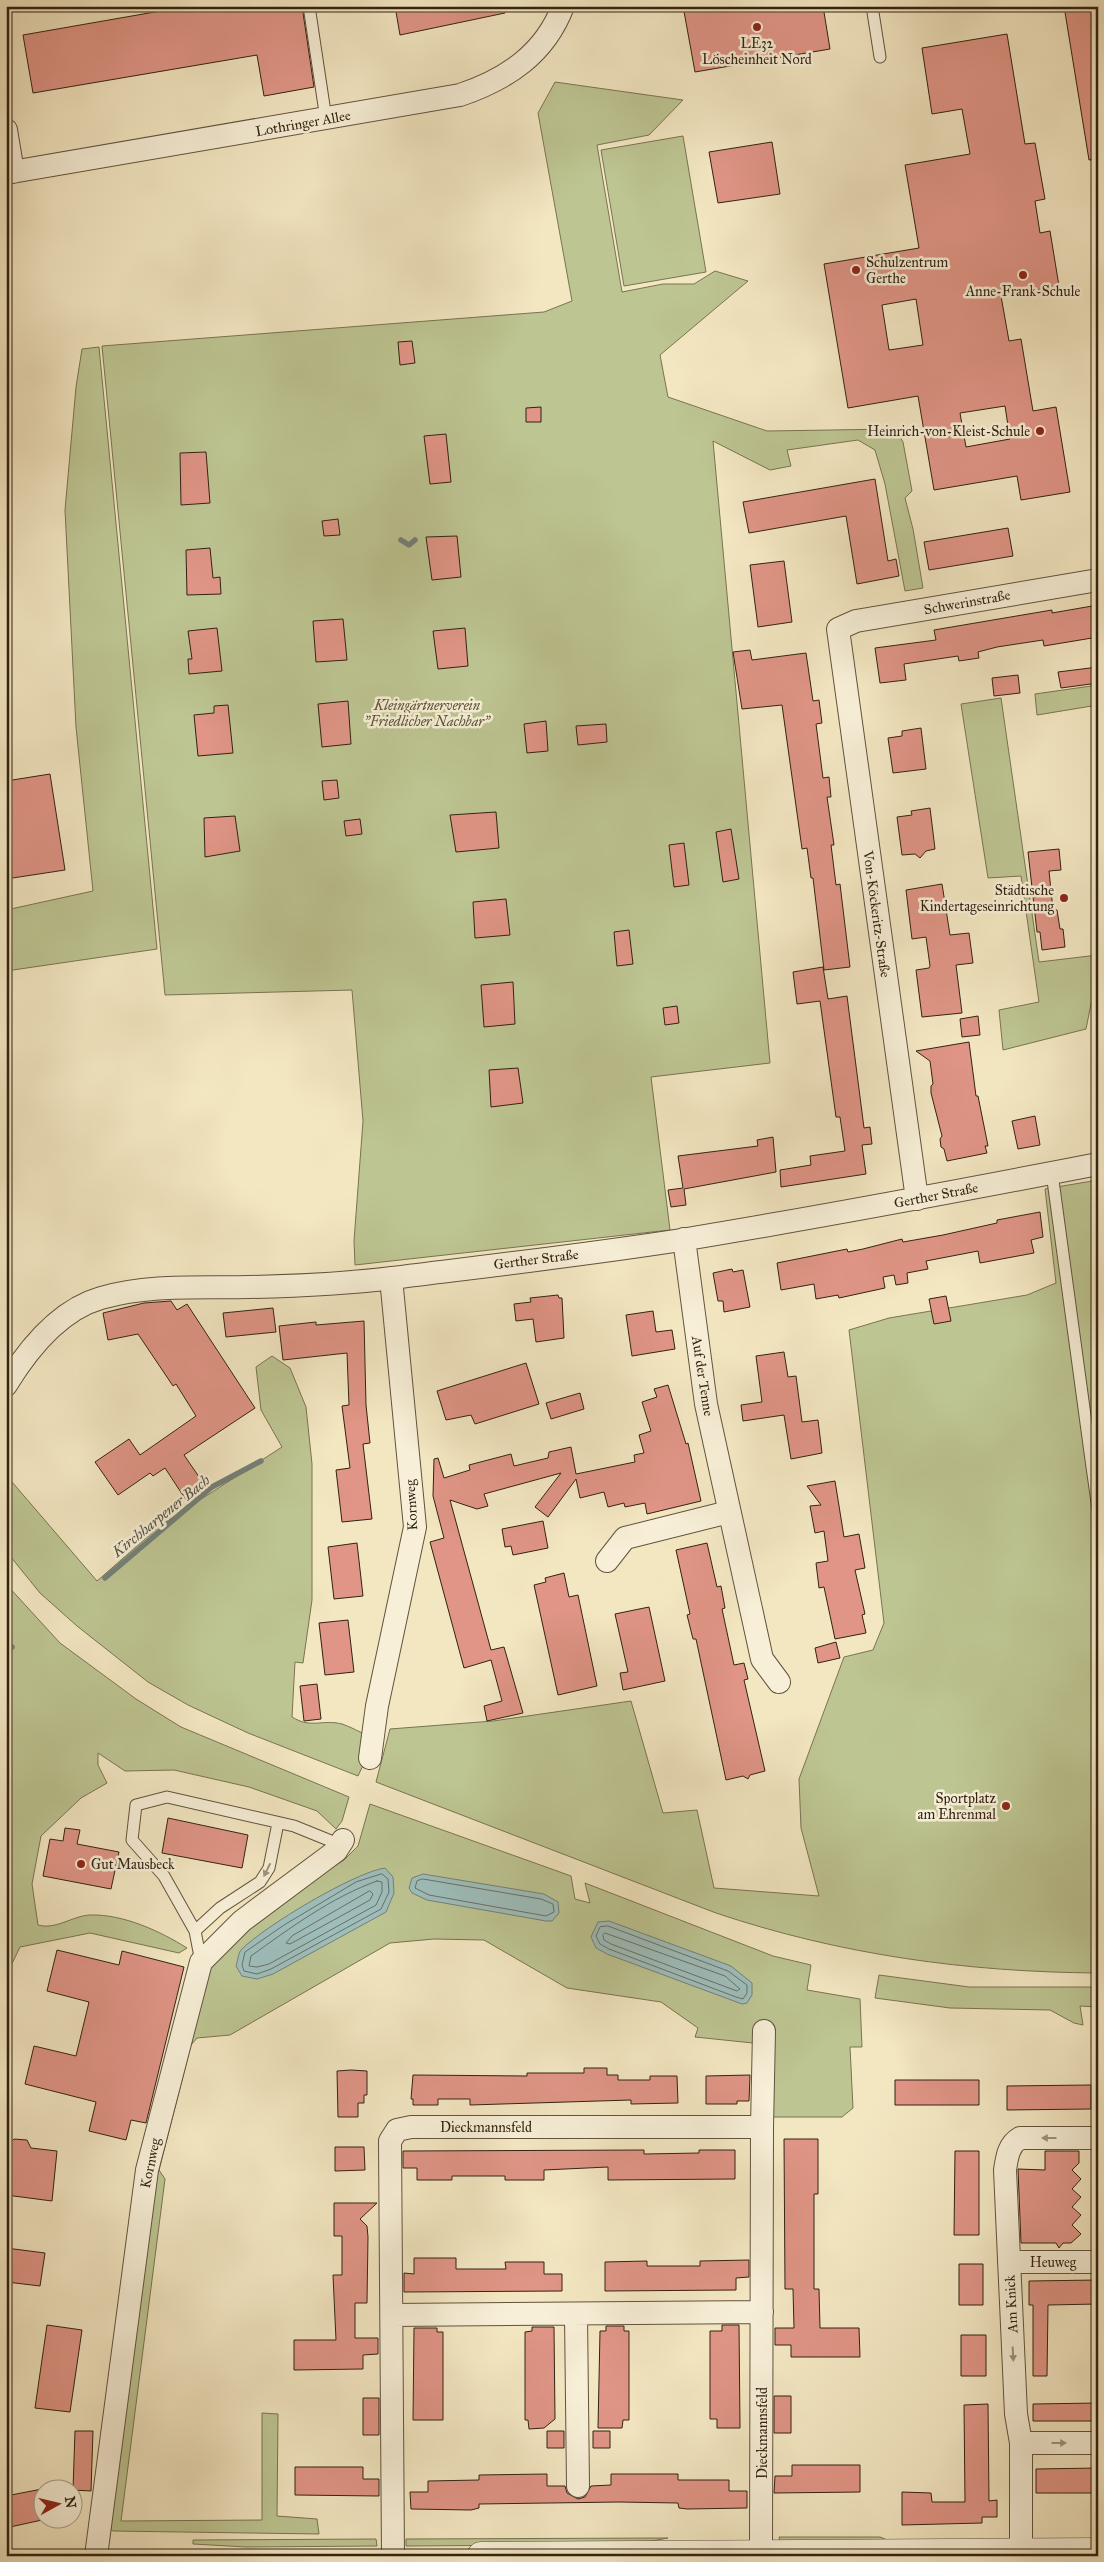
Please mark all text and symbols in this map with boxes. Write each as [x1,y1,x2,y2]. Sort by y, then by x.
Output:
marker: LE32 Löscheinheit Nord [751,21,763,33]
place label: LE32 Löscheinheit Nord [702,35,812,68]
street label: Lothringer Allee [254,107,352,140]
place label: Schulzentrum Gerthe [866,254,948,287]
marker: Schulzentrum Gerthe [850,264,862,276]
marker: Anne-Frank-Schule [1017,269,1029,281]
place label: Anne-Frank-Schule [965,283,1080,300]
place label: Heinrich-von-Kleist-Schule [867,423,1030,440]
marker: Heinrich-von-Kleist-Schule [1034,425,1046,437]
street label: Schwerinstraße [923,586,1012,618]
park label: Kleingärtnerverein "Friedlicher Nachbar" [364,697,491,730]
street label: Von-Köckeritz-Straße [859,849,894,979]
place label: Städtische Kindertageseinrichtung [920,882,1054,915]
marker: Städtische Kindertageseinrichtung [1058,892,1070,904]
street label: Gerther Straße [893,1179,980,1212]
street label: Gerther Straße [493,1246,580,1273]
street label: Auf der Tenne [688,1334,717,1418]
water label: Kirchharpener Bach [108,1471,215,1562]
street label: Kornweg [402,1479,421,1531]
place label: Sportplatz am Ehrenmal [917,1790,997,1823]
marker: Sportplatz am Ehrenmal [1000,1800,1012,1812]
place label: Gut Mausbeck [91,1856,175,1873]
marker: Gut Mausbeck [75,1858,87,1870]
one-way arrow [263,1862,271,1877]
street label: Dieckmannsfeld [440,2119,532,2136]
one-way arrow [1041,2134,1057,2142]
street label: Kornweg [137,2136,164,2190]
street label: Heuweg [1030,2254,1077,2271]
street label: Am Knick [1001,2274,1022,2334]
one-way arrow [1009,2346,1017,2362]
street label: Dieckmannsfeld [754,2387,771,2479]
one-way arrow [1052,2439,1068,2447]
north arrow [32,2480,82,2530]
text: N [61,2495,80,2509]

